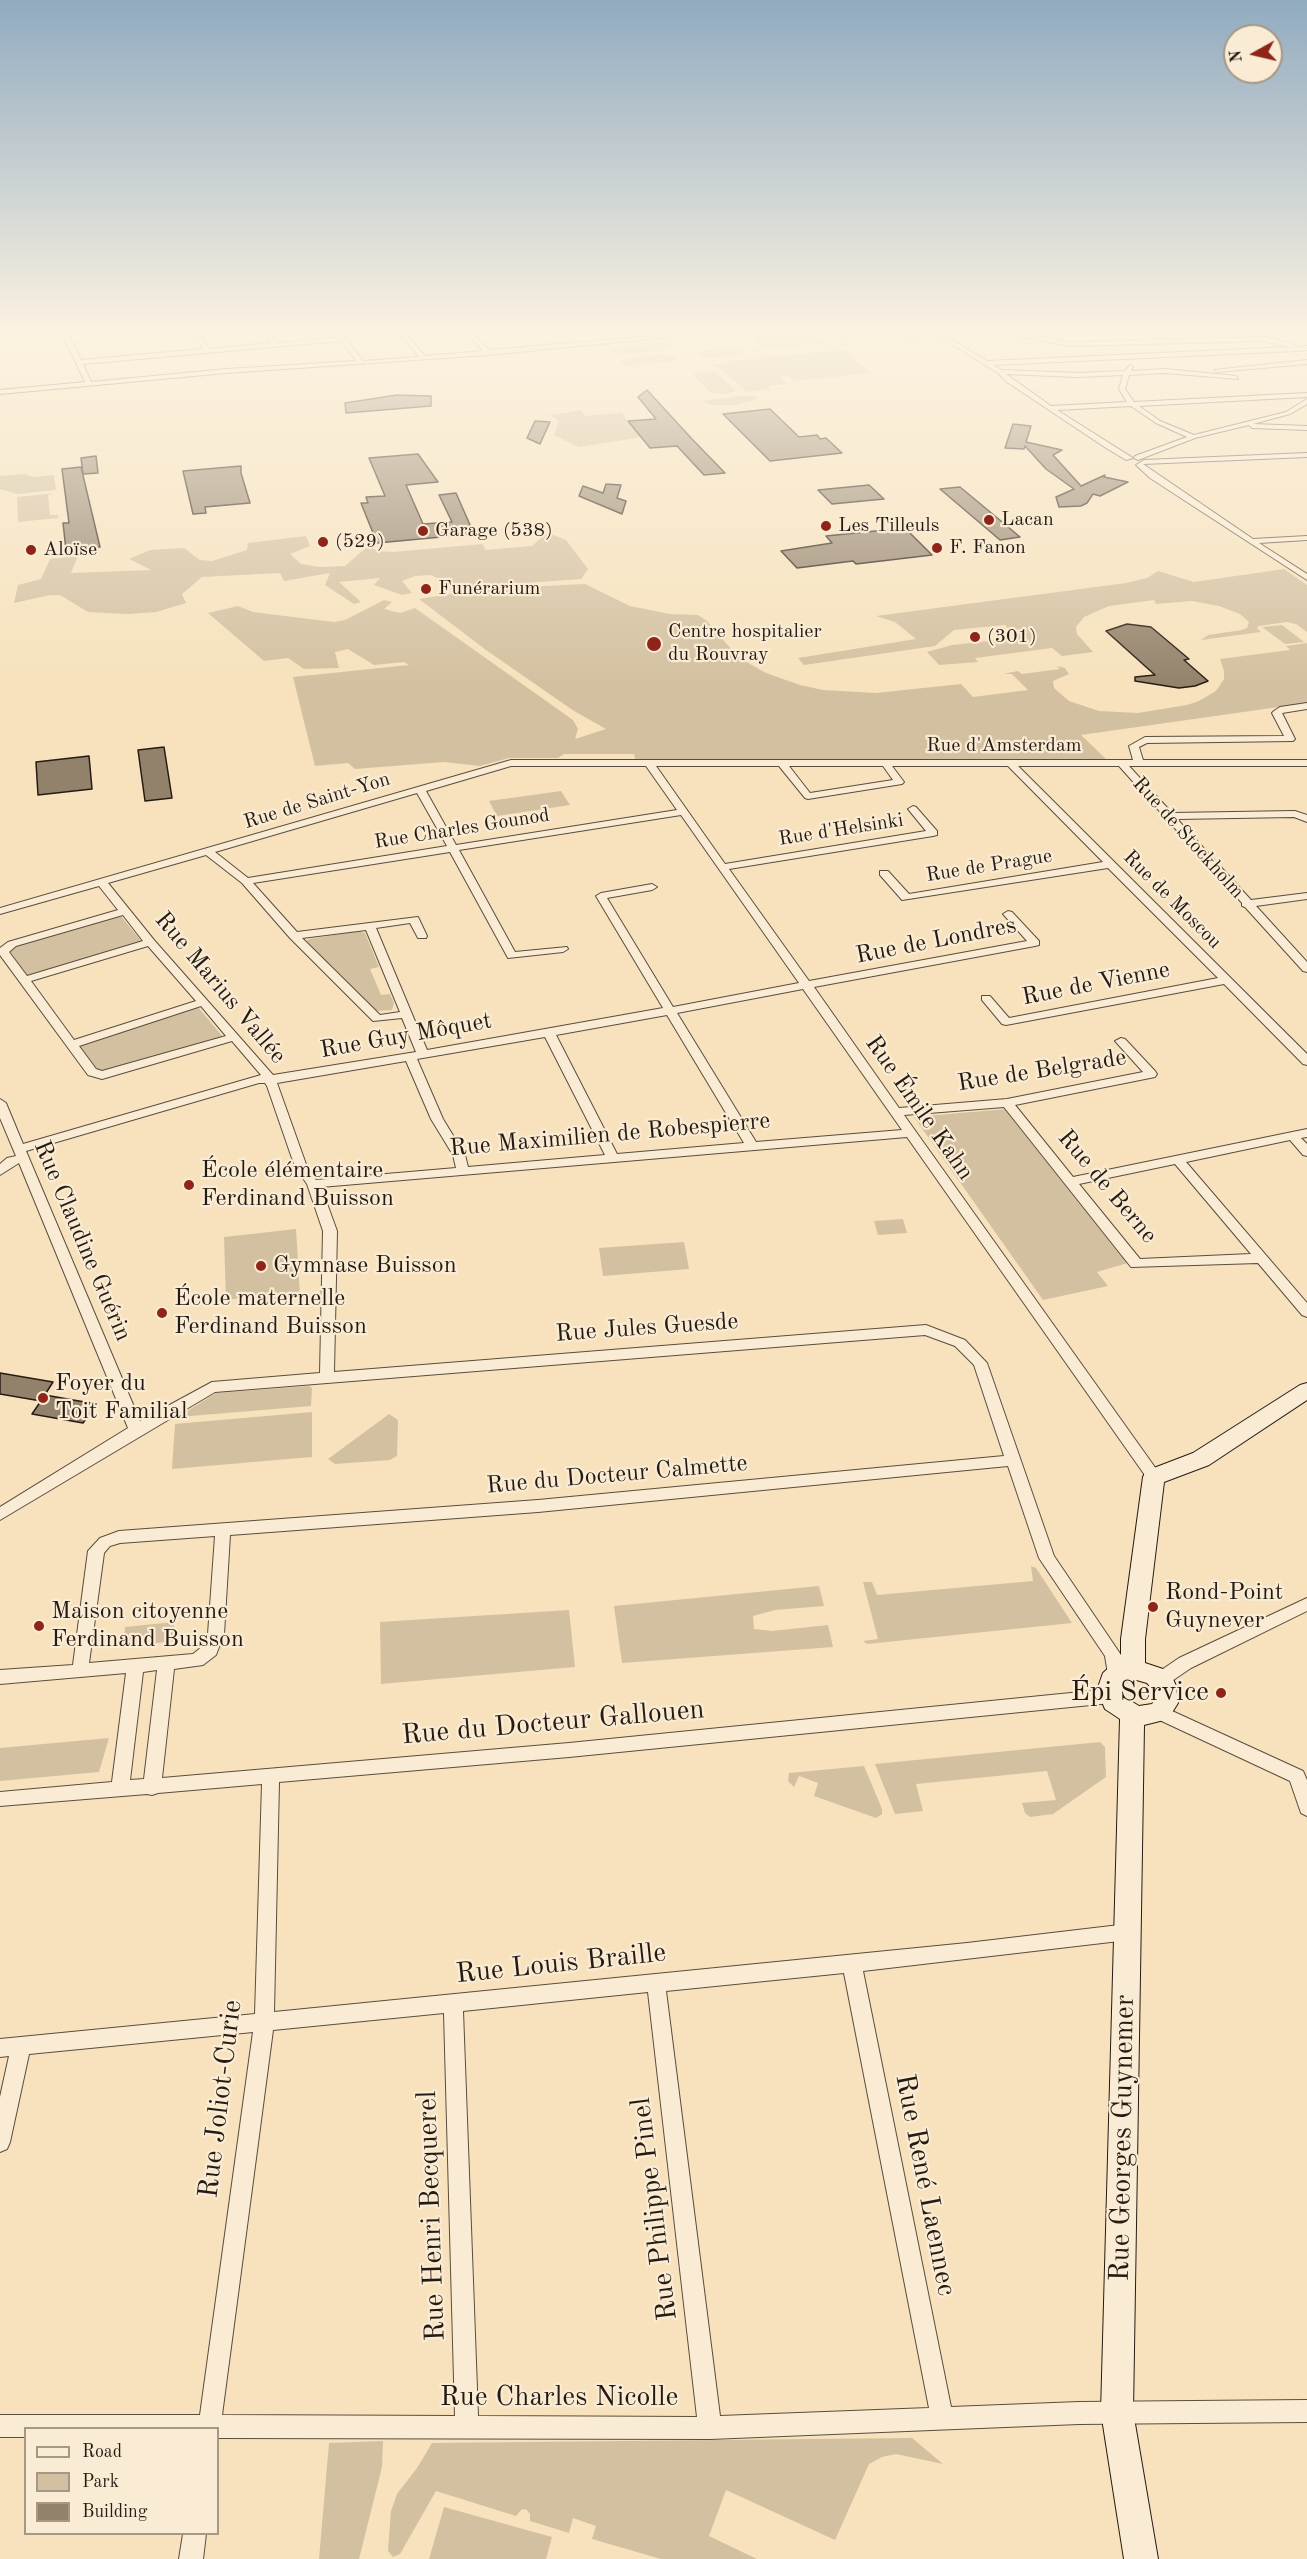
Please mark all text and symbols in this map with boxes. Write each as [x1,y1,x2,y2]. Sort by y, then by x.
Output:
north arrow [1223,24,1283,84]
text: N [1228,49,1246,63]
place label: Lacan [1001,508,1054,532]
marker: Lacan [982,513,996,527]
place label: Les Tilleuls [838,514,939,538]
place label: Garage (538) [435,519,553,543]
marker: Les Tilleuls [819,519,833,533]
marker: Garage (538) [416,524,430,538]
place label: (529) [335,530,385,554]
marker: (529) [316,535,330,549]
place label: F. Fanon [949,536,1026,560]
place label: Aloïse [43,538,97,562]
marker: F. Fanon [930,541,944,555]
marker: Aloïse [24,543,38,557]
place label: Funérarium [438,577,540,601]
marker: Funérarium [419,582,433,596]
place label: Centre hospitalier du Rouvray [668,620,822,667]
place label: (301) [987,625,1037,649]
marker: (301) [968,630,982,644]
marker: Centre hospitalier du Rouvray [645,635,663,653]
street label: Rue d'Amsterdam [926,734,1082,758]
street label: Rue de Saint-Yon [241,767,393,835]
street label: Rue de Stockholm [1127,772,1249,904]
street label: Rue Charles Gounod [373,803,551,855]
street label: Rue d'Helsinki [777,808,905,852]
street label: Rue de Prague [924,844,1054,888]
street label: Rue de Moscou [1118,846,1226,954]
street label: Rue Marius Vallée [148,906,292,1070]
street label: Rue de Londres [853,911,1019,971]
street label: Rue de Vienne [1020,956,1172,1012]
street label: Rue Guy Môquet [318,1007,494,1065]
street label: Rue Émile Kahn [858,1030,980,1186]
street label: Rue de Belgrade [956,1043,1128,1099]
street label: Rue Maximilien de Robespierre [449,1107,771,1163]
street label: Rue de Berne [1051,1124,1163,1250]
street label: Rue Claudine Guérin [27,1136,137,1346]
place label: École élémentaire Ferdinand Buisson [201,1157,394,1213]
marker: École élémentaire Ferdinand Buisson [182,1178,196,1192]
place label: Gymnase Buisson [273,1252,457,1280]
marker: Gymnase Buisson [254,1259,268,1273]
place label: École maternelle Ferdinand Buisson [174,1285,367,1341]
marker: École maternelle Ferdinand Buisson [155,1306,169,1320]
street label: Rue Jules Guesde [555,1307,739,1349]
place label: Foyer du Toit Familial [55,1370,187,1426]
marker: Foyer du Toit Familial [36,1391,50,1405]
street label: Rue du Docteur Calmette [485,1449,749,1501]
place label: Rond-Point Guynever [1165,1579,1283,1635]
place label: Maison citoyenne Ferdinand Buisson [51,1598,244,1654]
marker: Rond-Point Guynever [1146,1600,1160,1614]
marker: Maison citoyenne Ferdinand Buisson [32,1619,46,1633]
place label: Épi Service [1071,1676,1209,1710]
marker: Épi Service [1214,1686,1228,1700]
street label: Rue du Docteur Gallouen [400,1693,706,1753]
street label: Rue Louis Braille [454,1936,668,1992]
street label: Rue Georges Guynemer [1104,1994,1142,2282]
street label: Rue Joliot-Curie [192,1998,250,2200]
street label: Rue René Laennec [887,2071,963,2299]
street label: Rue Henri Becquerel [411,2090,453,2342]
street label: Rue Philippe Pinel [625,2096,685,2322]
street label: Rue Charles Nicolle [440,2381,678,2415]
legend [24,2427,219,2535]
text: Road [82,2443,122,2461]
text: Park [82,2473,119,2491]
text: Building [82,2503,147,2521]

